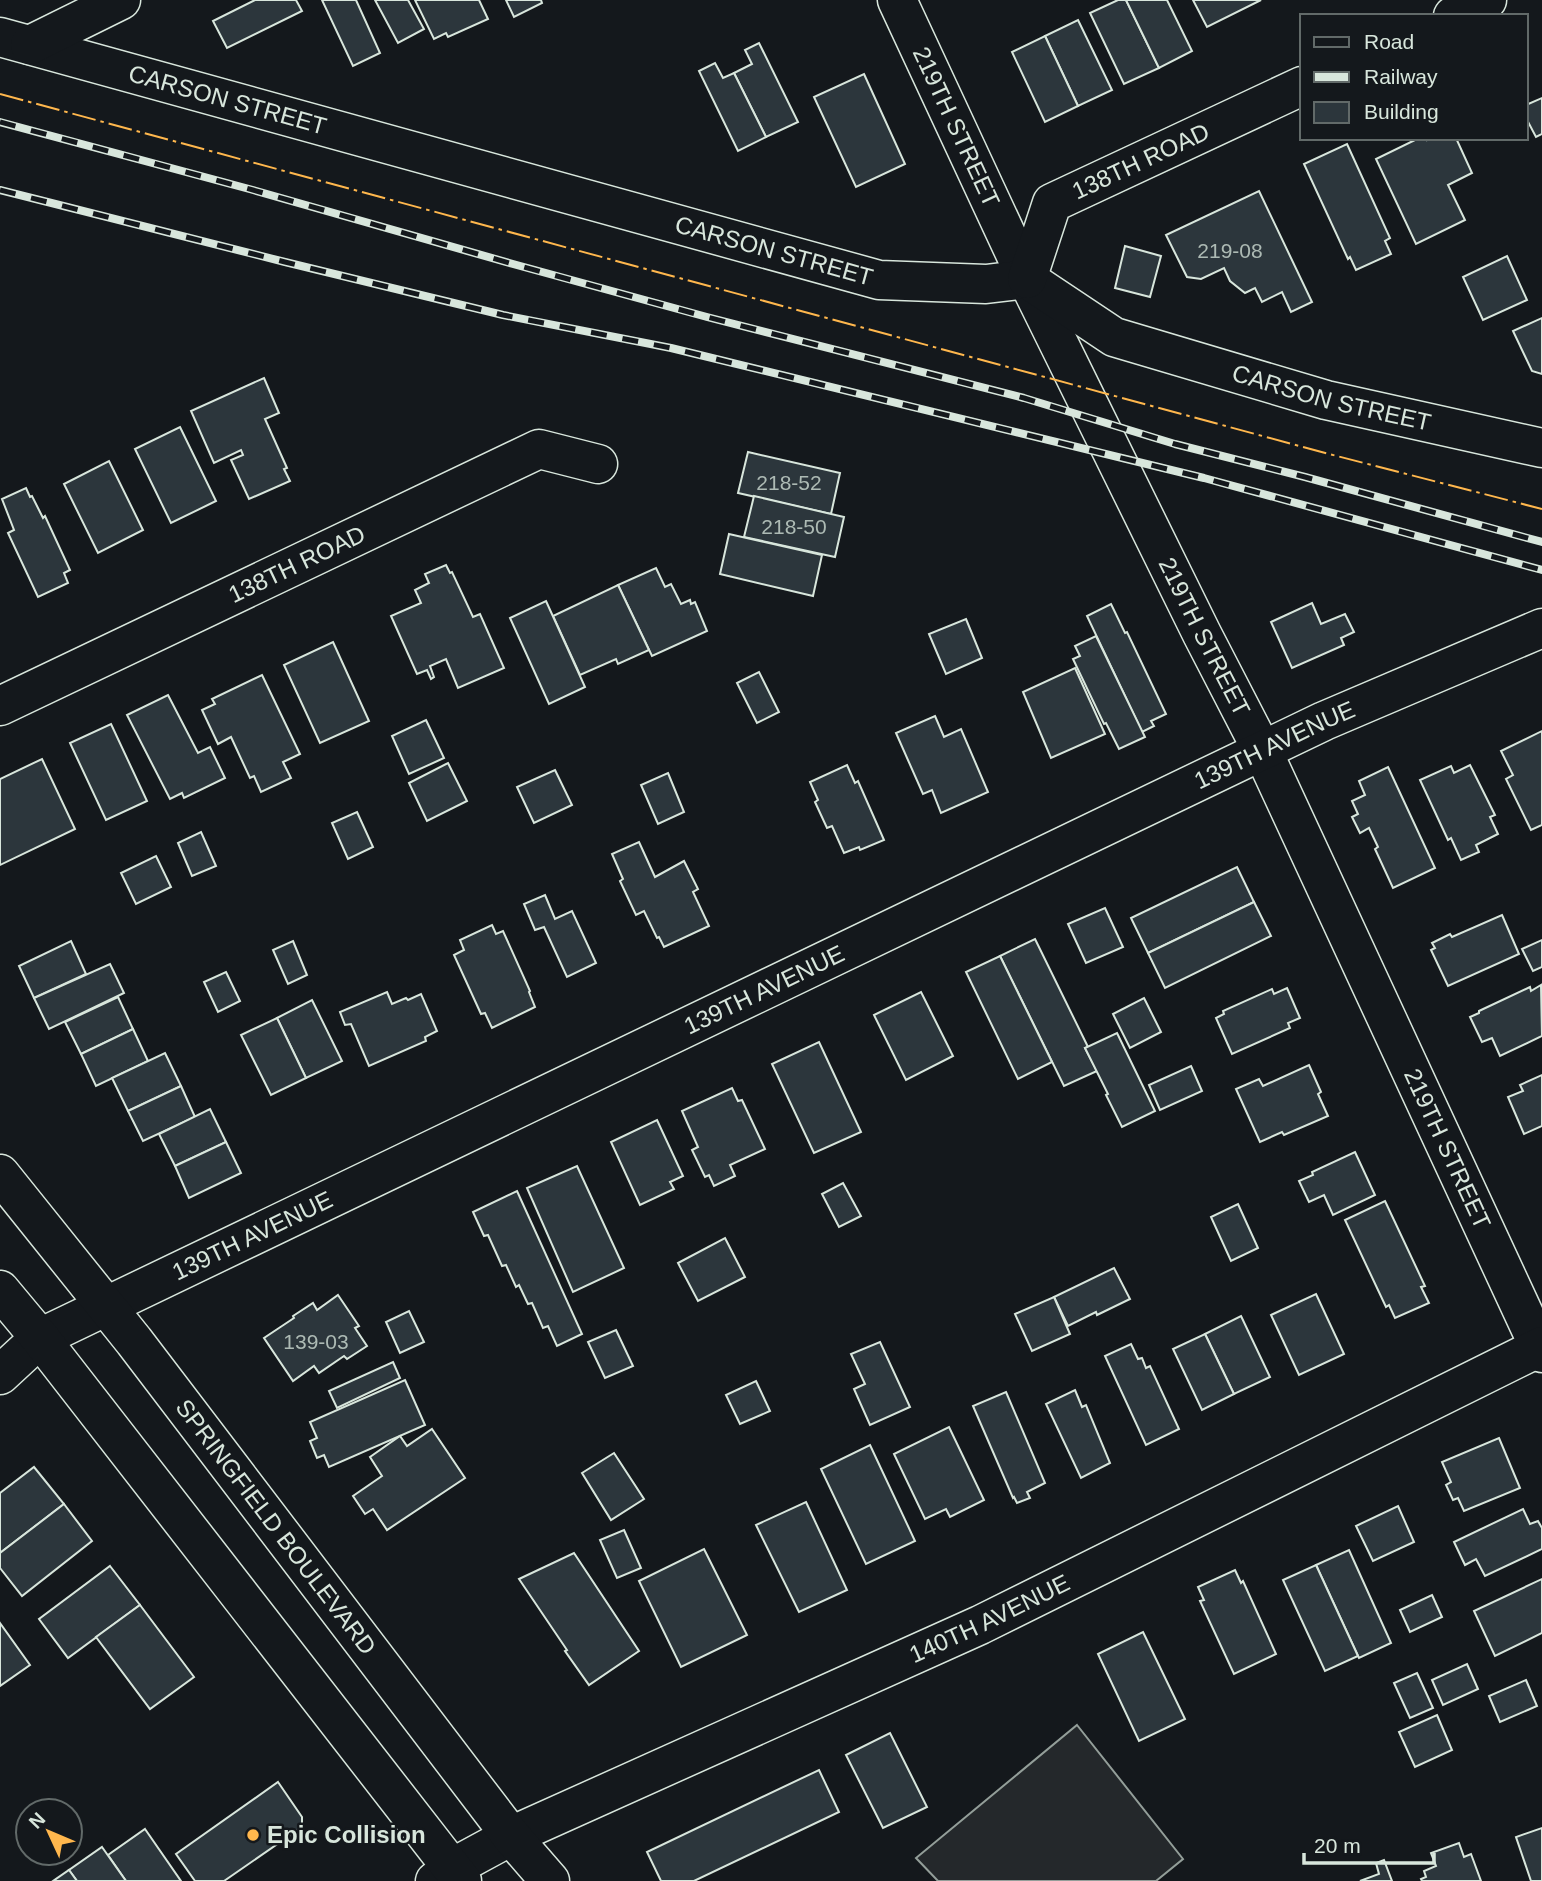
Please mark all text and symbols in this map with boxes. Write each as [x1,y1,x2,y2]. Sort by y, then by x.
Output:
legend [1300,14,1528,140]
text: Road [1364,30,1414,53]
street label: 219TH STREET [908,42,1006,211]
street label: CARSON STREET [126,59,330,140]
text: Railway [1364,65,1438,88]
text: Building [1364,100,1439,123]
street label: 138TH ROAD [1068,117,1213,205]
street label: CARSON STREET [672,210,876,291]
house number: 219-08 [1197,239,1263,262]
street label: CARSON STREET [1229,359,1434,436]
house number: 218-52 [756,471,822,494]
house number: 218-50 [761,515,827,538]
street label: 138TH ROAD [224,520,369,608]
street label: 219TH STREET [1153,553,1256,720]
street label: 139TH AVENUE [1190,696,1359,794]
street label: 139TH AVENUE [680,940,848,1039]
street label: 219TH STREET [1399,1064,1497,1233]
street label: 139TH AVENUE [168,1186,337,1285]
house number: 139-03 [283,1330,349,1353]
street label: SPRINGFIELD BOULEVARD [171,1394,382,1660]
street label: 140TH AVENUE [905,1569,1074,1668]
north arrow [14,1797,84,1867]
text: N [25,1808,49,1833]
place label: Epic Collision [267,1821,426,1848]
scale bar [1304,1822,1434,1866]
marker: Epic Collision [245,1827,261,1843]
text: 20 m [1314,1834,1361,1857]

